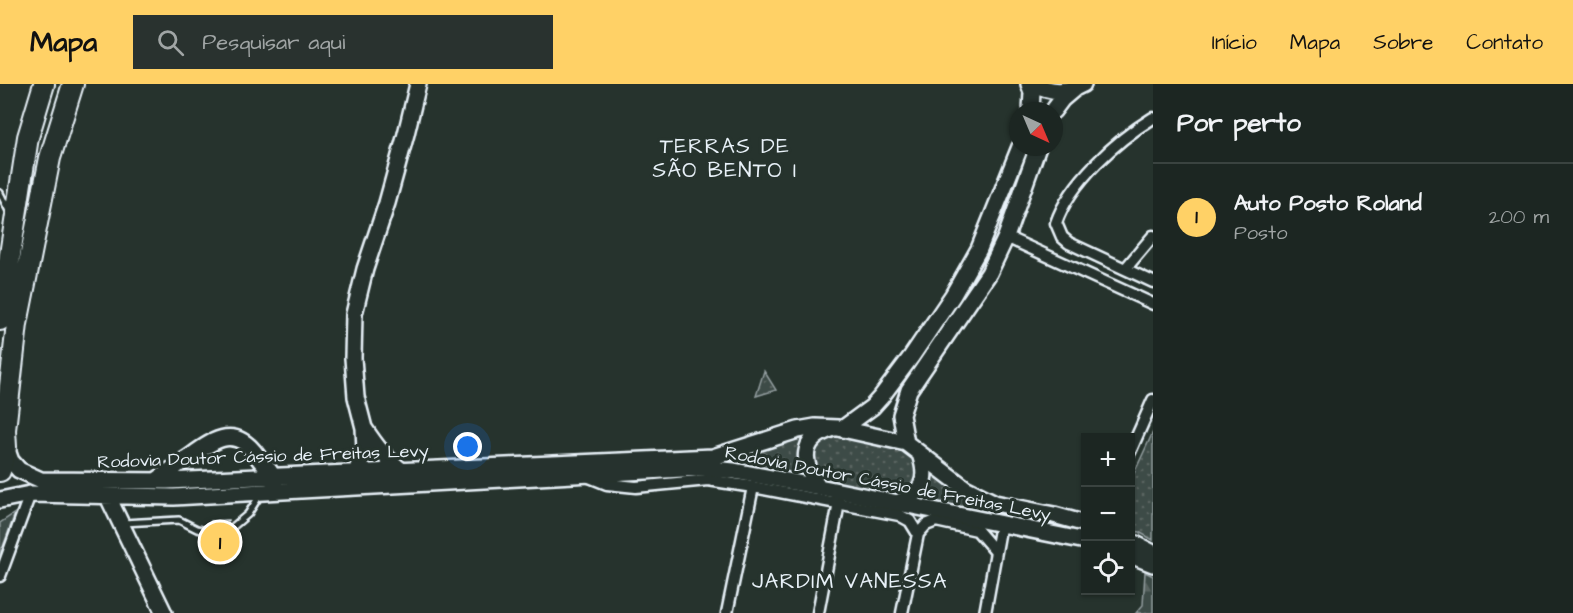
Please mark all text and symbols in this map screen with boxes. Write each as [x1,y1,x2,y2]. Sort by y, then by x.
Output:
search box [133,15,553,69]
text: Mapa [30,23,97,62]
icon: search [154,26,187,59]
text: Pesquisar aqui [202,27,345,58]
text: Início [1212,28,1257,57]
text: Mapa [1290,28,1340,57]
text: Sobre [1373,28,1433,57]
text: Contato [1466,28,1543,57]
north arrow [1009,102,1063,156]
text: Por perto [1177,105,1301,141]
district label: TERRAS DE SÃO BENTO I [652,132,798,185]
text: Auto Posto Roland [1234,188,1422,219]
text: 1 [1195,203,1198,231]
text: 200 m [1489,203,1549,231]
text: Posto [1234,219,1287,247]
your location [453,432,482,461]
map controls [1081,433,1135,595]
button: + [1081,433,1135,487]
street label: Rodovia Doutor Cássio de Freitas Levy [97,438,429,476]
street label: Rodovia Doutor Cássio de Freitas Levy [723,440,1053,528]
button: − [1081,487,1135,541]
pin: 1 [200,520,240,564]
button: locate [1081,541,1135,595]
district label: JARDIM VANESSA [752,567,948,596]

